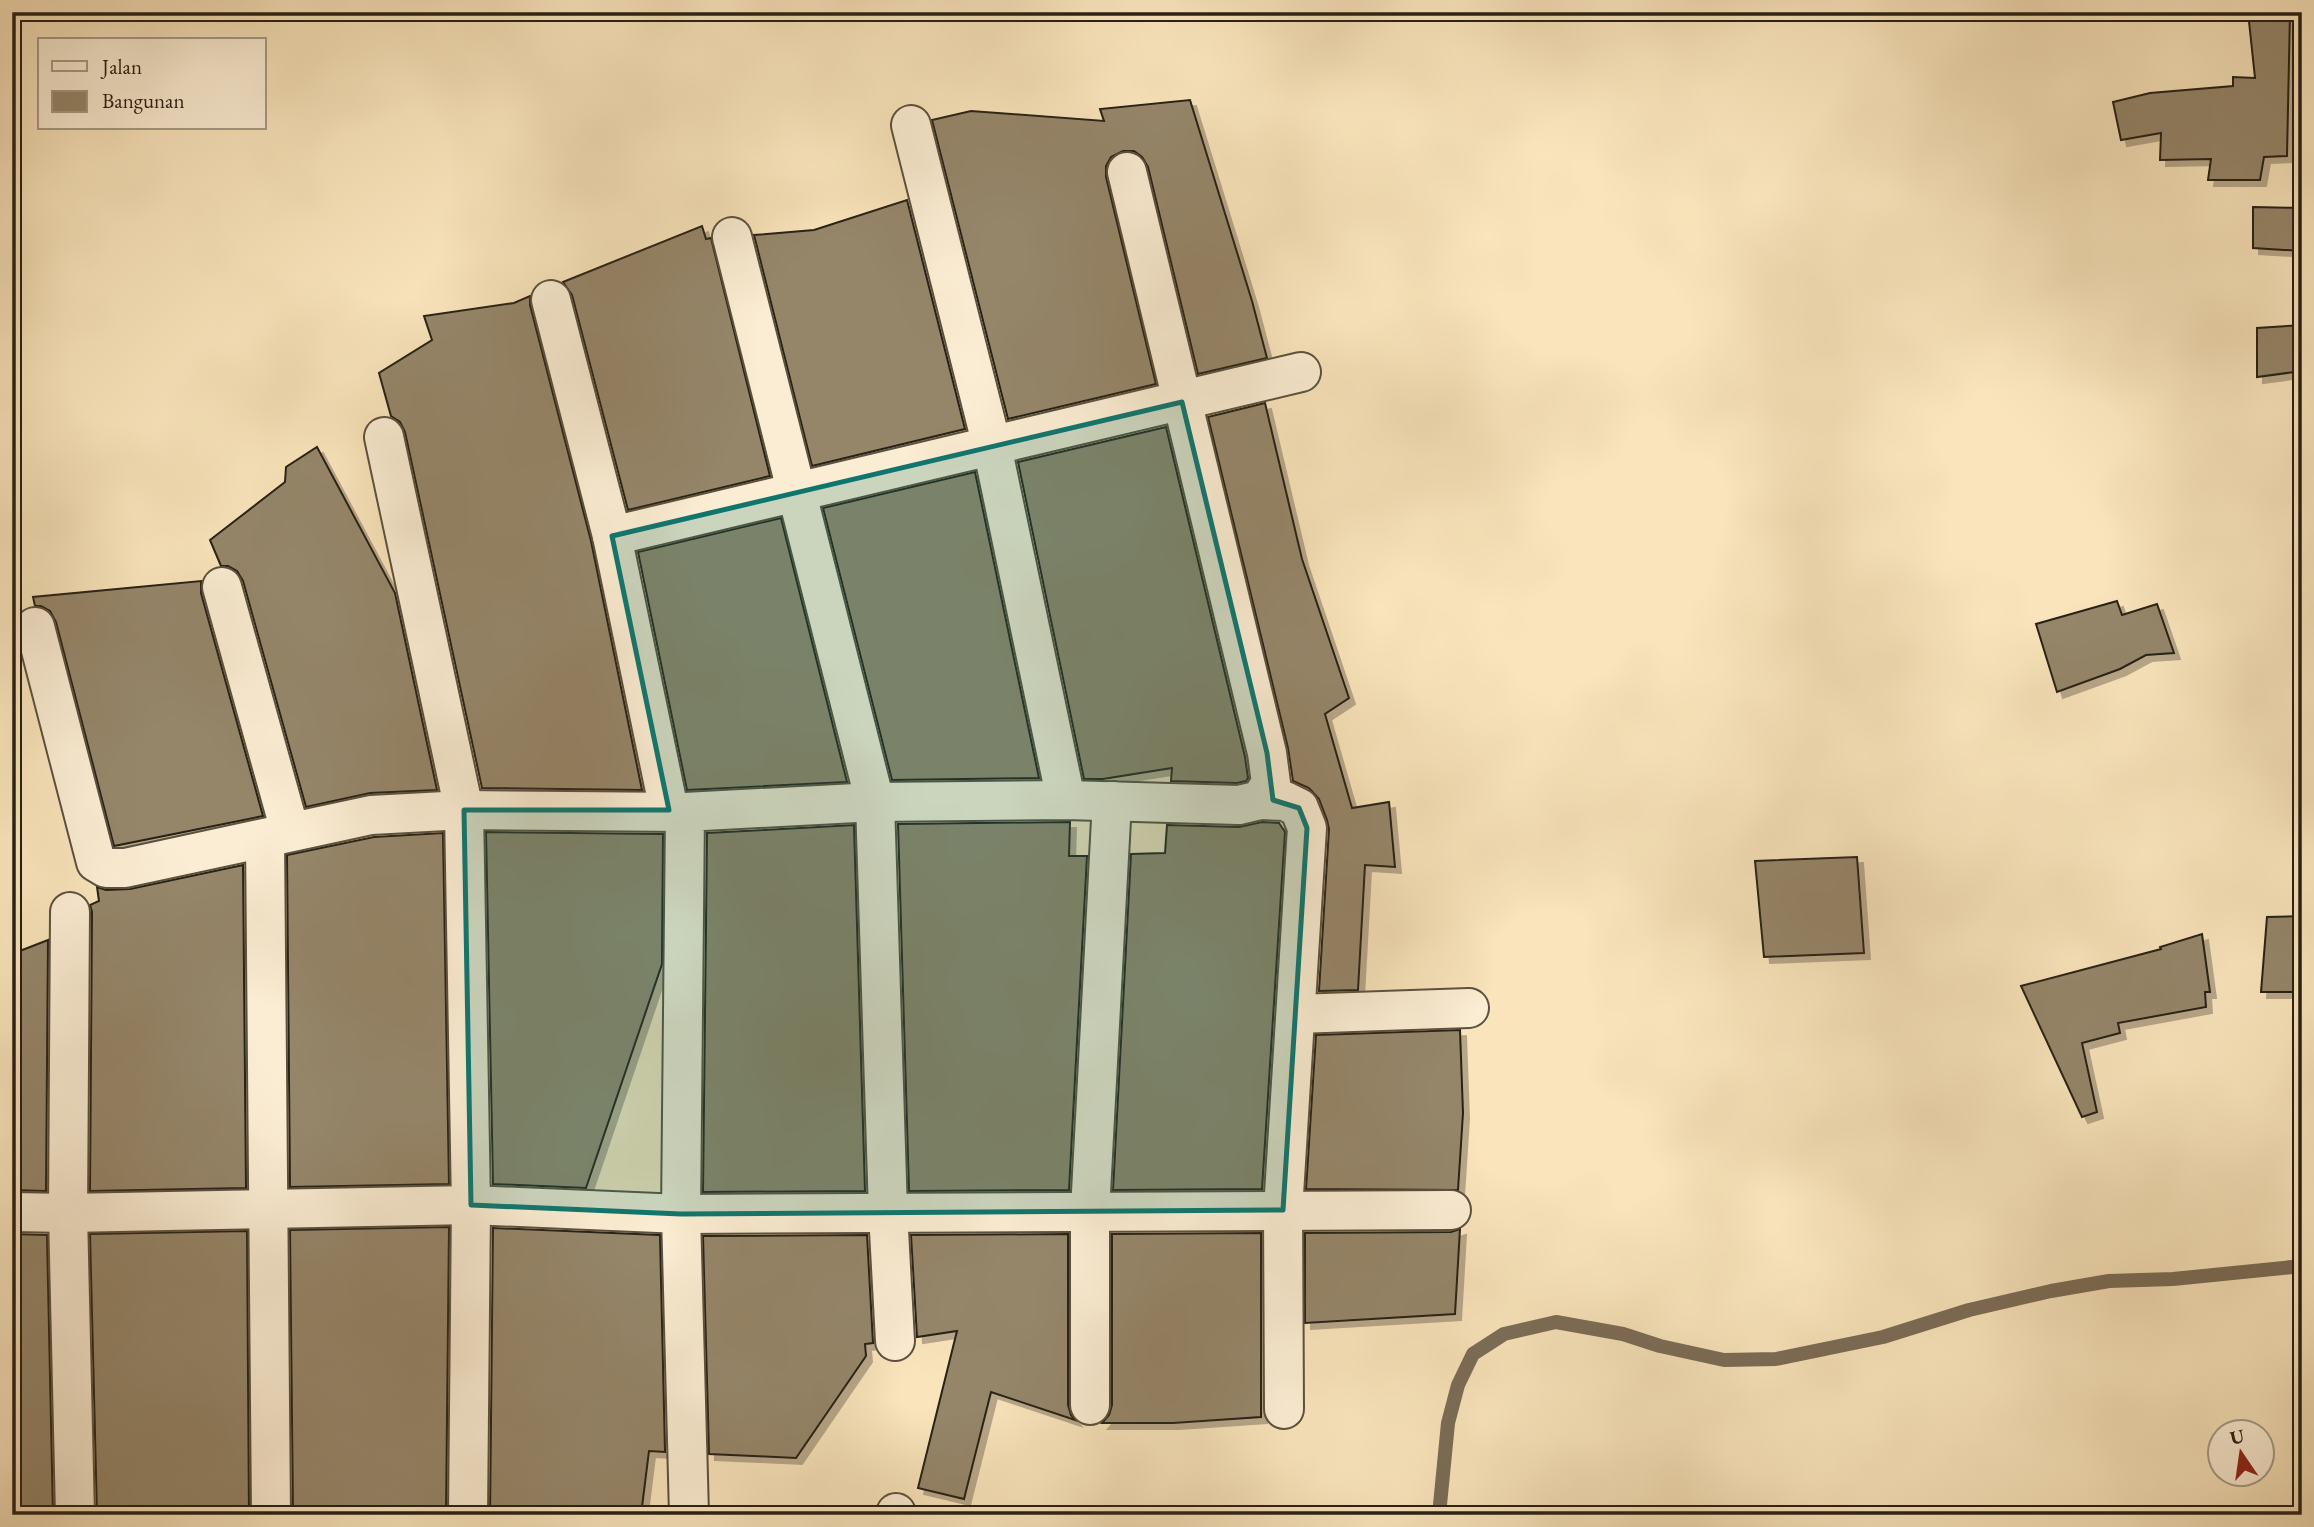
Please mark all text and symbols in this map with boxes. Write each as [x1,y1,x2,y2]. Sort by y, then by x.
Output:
legend [38,38,266,130]
text: Jalan [100,53,142,80]
text: Bangunan [102,87,185,114]
north arrow [2206,1418,2276,1488]
text: U [2228,1423,2247,1451]

